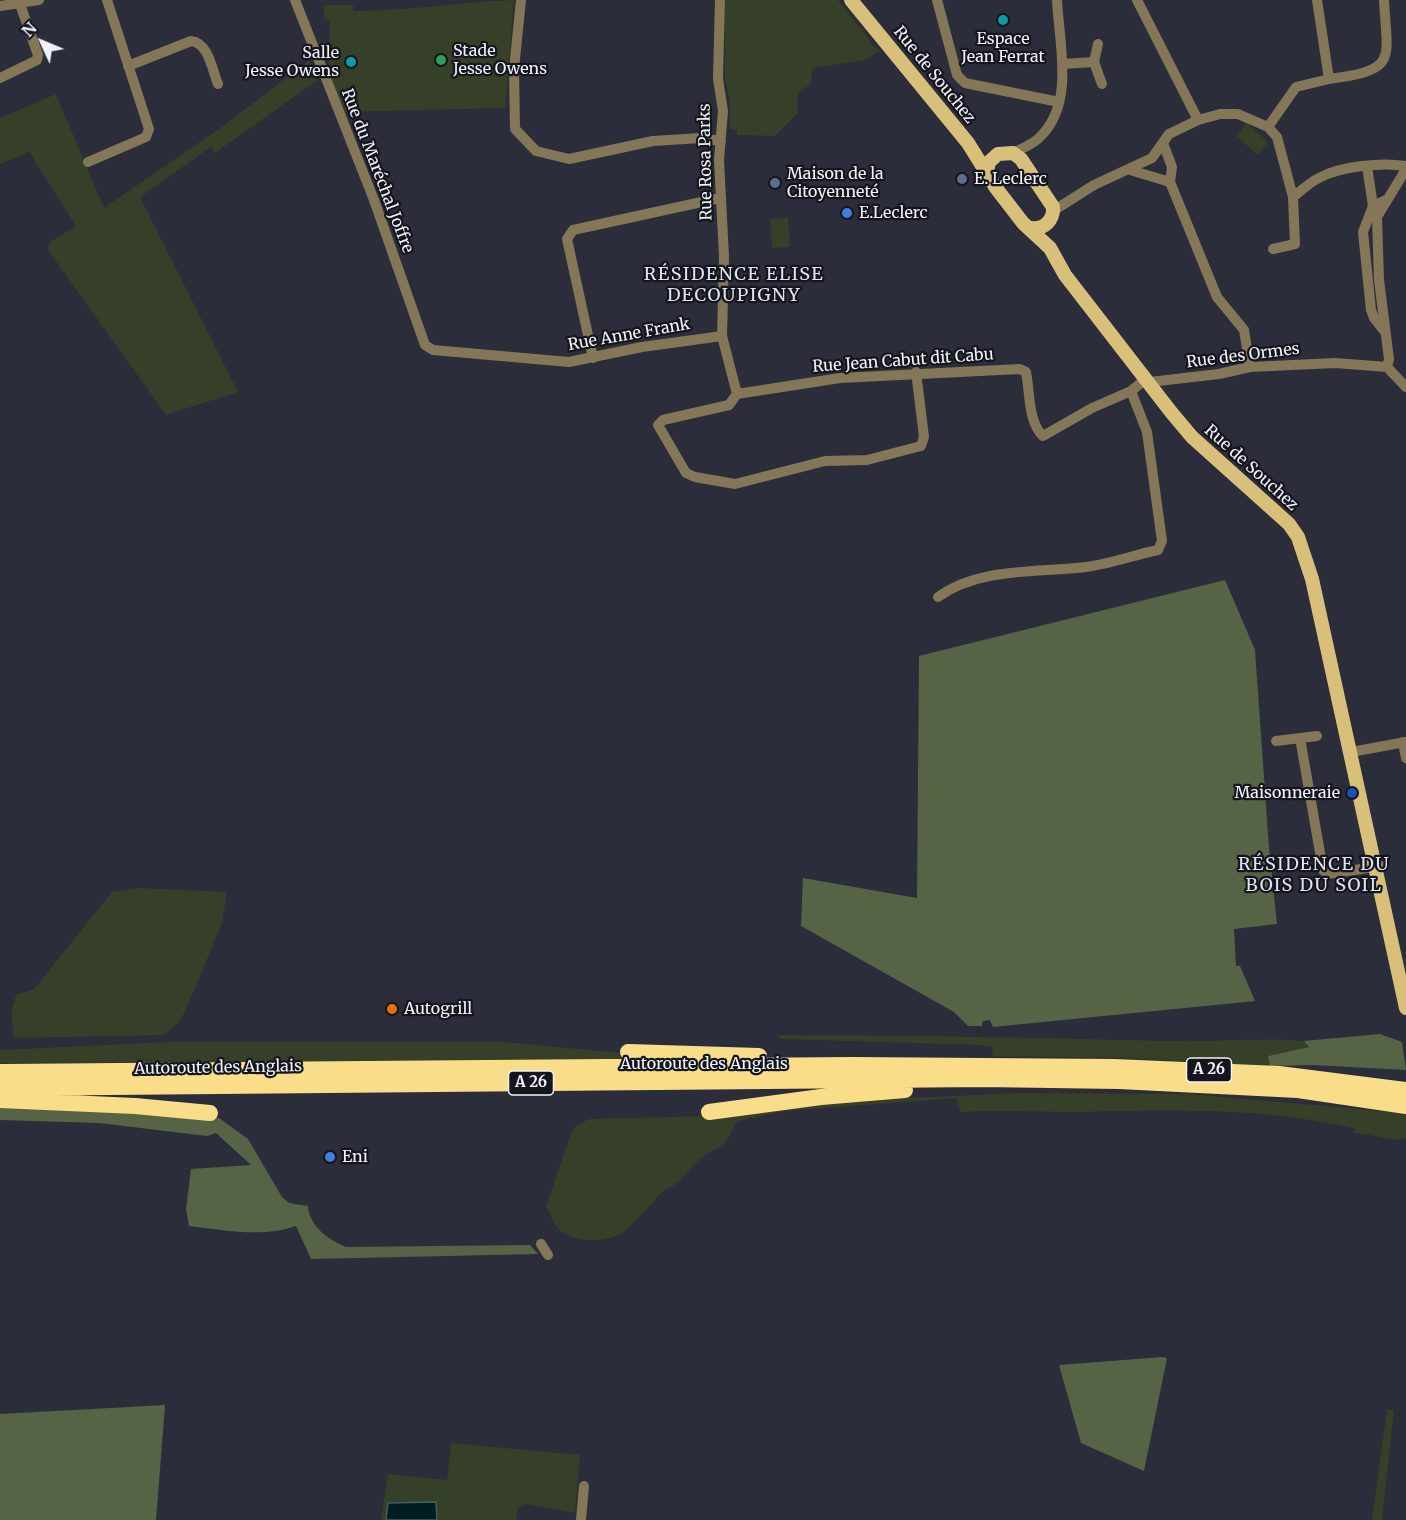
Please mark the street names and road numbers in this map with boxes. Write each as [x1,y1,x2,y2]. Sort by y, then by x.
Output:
street label: Rue de Souchez [889,23,979,127]
street label: Rue du Maréchal Joffre [337,86,417,256]
street label: Rue Rosa Parks [695,103,717,221]
street label: Rue Anne Frank [567,315,691,355]
street label: Rue des Ormes [1185,340,1301,372]
street label: Rue Jean Cabut dit Cabu [812,345,994,377]
street label: Rue de Souchez [1200,421,1302,515]
street label: Autoroute des Anglais [620,1054,788,1074]
street label: Autoroute des Anglais [134,1057,302,1079]
road number: A 26 [1186,1058,1232,1082]
road number: A 26 [508,1071,554,1095]

